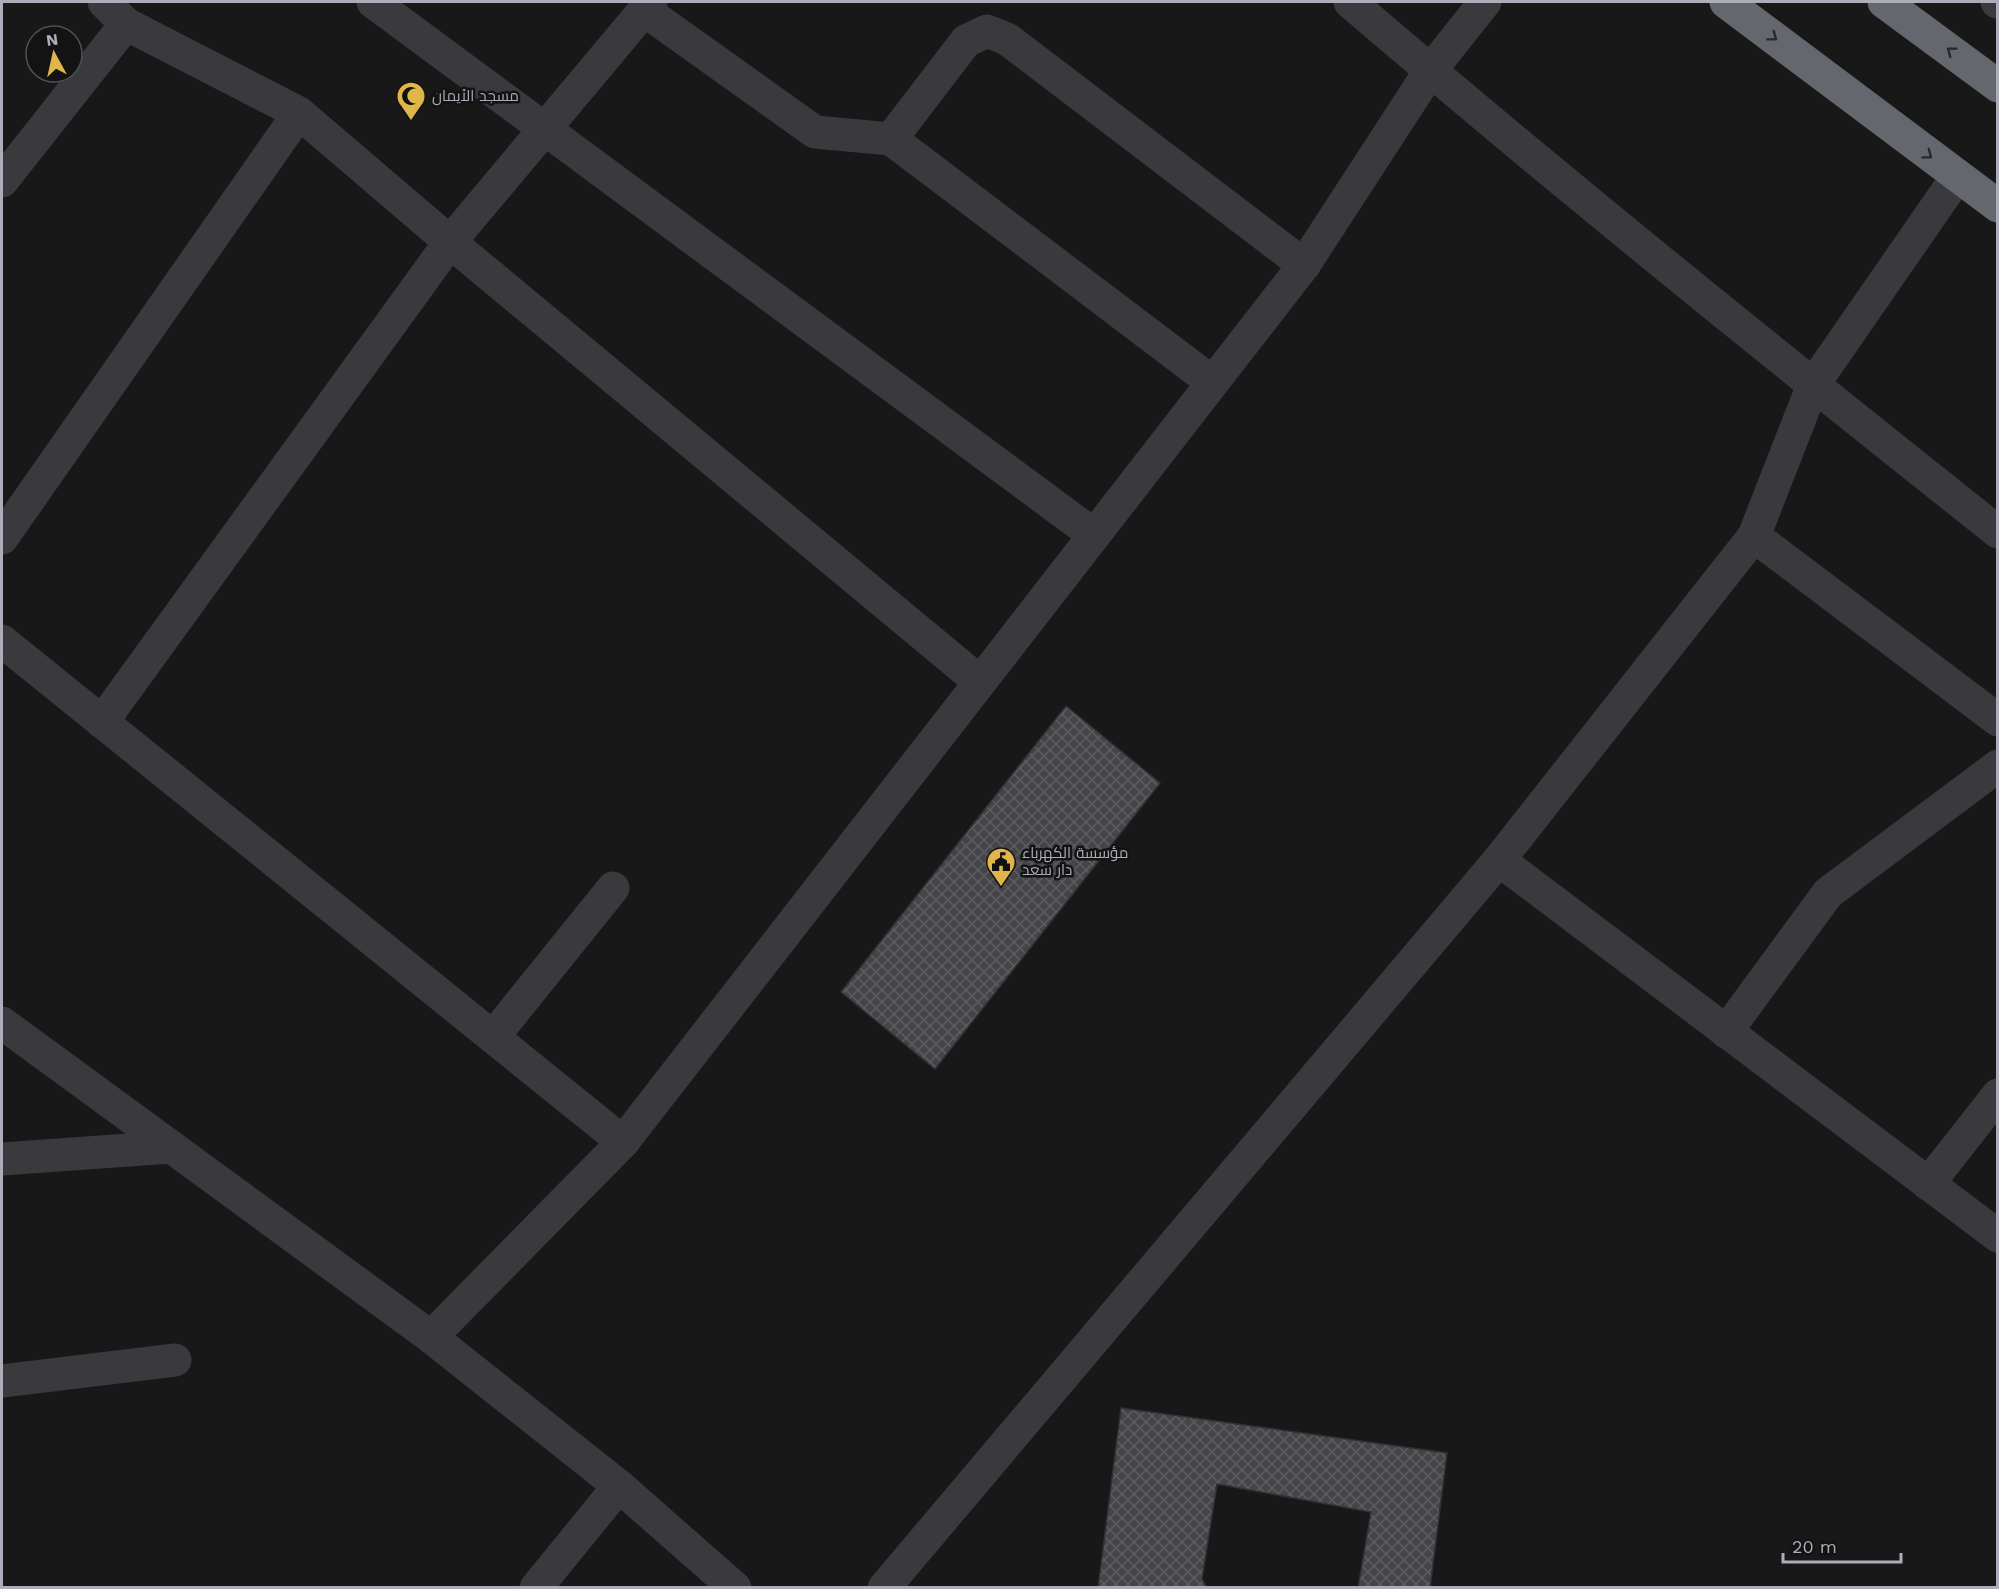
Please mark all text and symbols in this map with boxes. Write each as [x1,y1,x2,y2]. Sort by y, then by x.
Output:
north arrow [24,24,84,84]
text: N [45,29,59,50]
one-way arrow [1766,30,1777,41]
one-way arrow [1946,47,1957,58]
mosque icon: مسجد الأيمان [395,80,427,122]
place label: مسجد الأيمان [432,87,519,106]
one-way arrow [1922,147,1933,158]
place label: مؤسسة الكهرباء دار سعد [1022,844,1128,879]
public building icon: مؤسسة الكهرباء دار سعد [985,846,1017,888]
scale bar [1783,1526,1902,1564]
text: 20 m [1792,1536,1837,1557]

